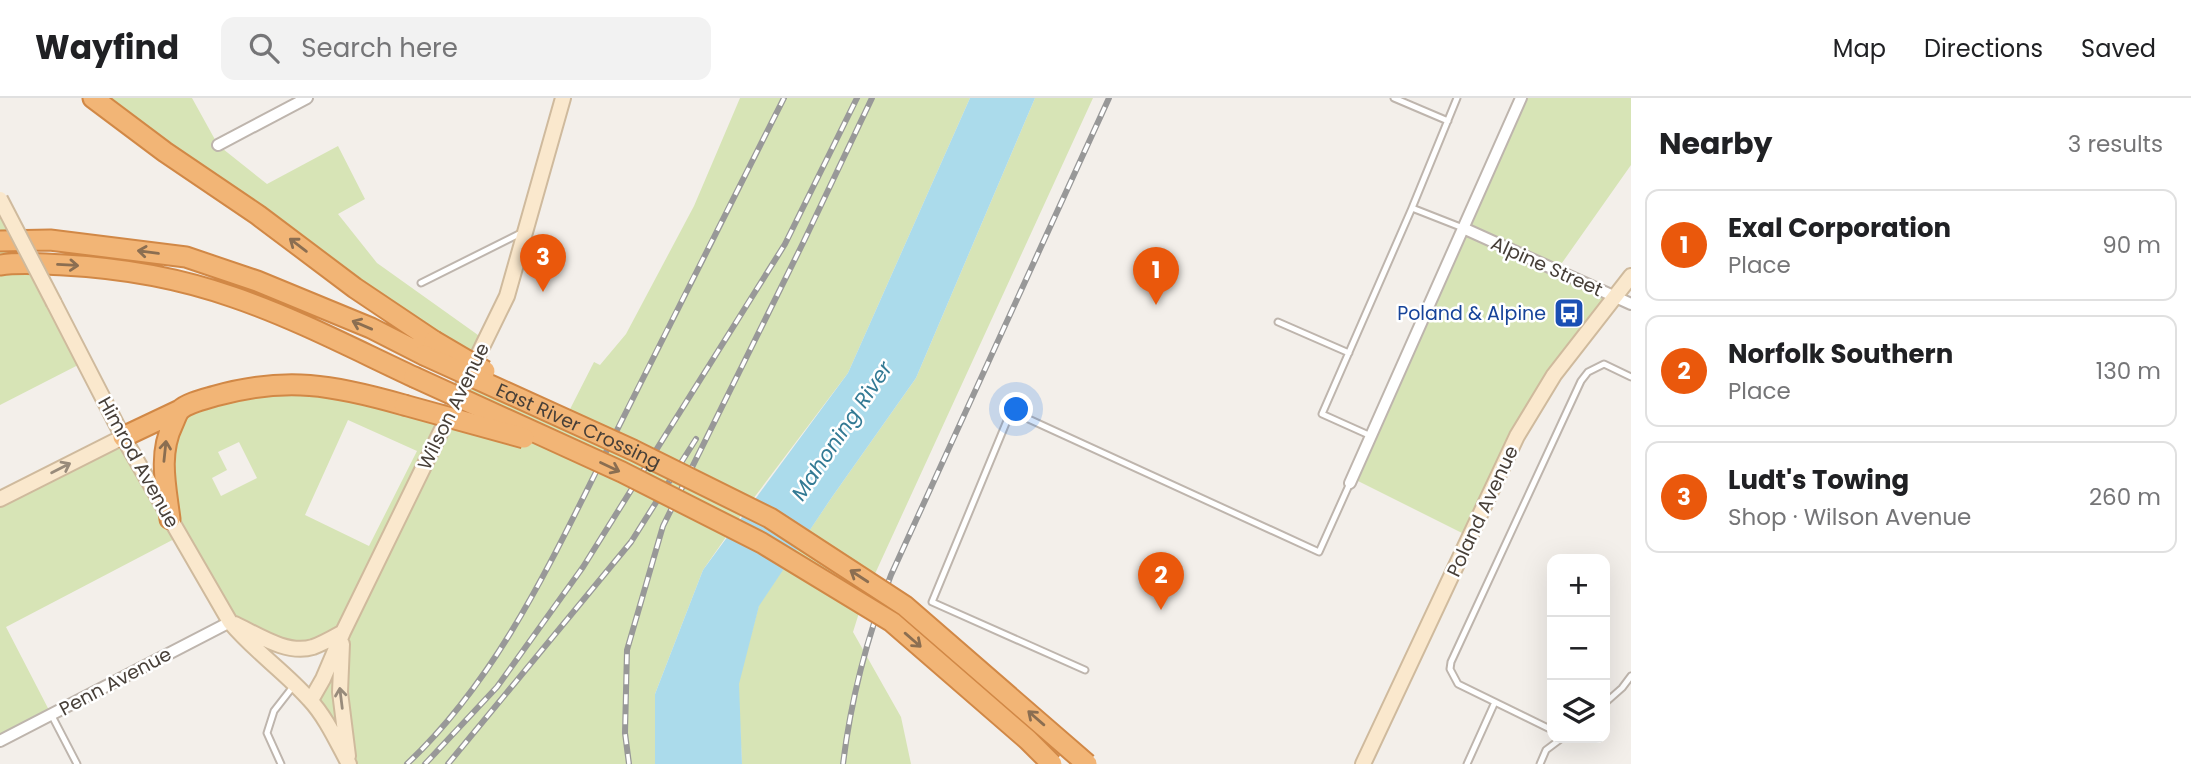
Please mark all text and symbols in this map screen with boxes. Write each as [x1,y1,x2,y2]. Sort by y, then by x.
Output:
search box [221,17,711,80]
text: Wayfind [35,24,179,71]
icon: search [245,29,283,67]
text: Search here [301,30,458,66]
text: Map [1833,32,1886,65]
text: Directions [1924,32,2043,65]
text: Saved [2081,32,2156,65]
text: Nearby [1659,122,1773,165]
text: 3 results [2068,128,2163,160]
text: Exal Corporation [1728,210,1951,246]
text: 1 [1680,229,1688,261]
text: 90 m [2102,229,2161,261]
street label: Alpine Street [1487,230,1607,303]
pin: 3 [520,234,566,292]
one-way arrow [289,238,308,253]
one-way arrow [137,245,160,258]
pin: 1 [1133,247,1179,305]
text: Place [1728,249,1791,281]
one-way arrow [56,259,79,272]
bus stop icon: Poland & Alpine [1552,296,1586,330]
place label: Poland & Alpine [1397,300,1546,327]
one-way arrow [352,318,374,331]
text: Norfolk Southern [1728,336,1953,372]
street label: Wilson Avenue [411,338,496,474]
water label: Mahoning River [784,354,900,506]
text: 2 [1677,355,1691,387]
text: 130 m [2096,355,2161,387]
text: Place [1728,375,1791,407]
street label: East River Crossing [492,376,666,476]
street label: Himrod Avenue [91,392,186,533]
your location [999,392,1033,426]
one-way arrow [159,440,172,463]
street label: Poland Avenue [1440,441,1525,581]
one-way arrow [599,460,620,474]
one-way arrow [50,461,71,475]
text: Ludt's Towing [1728,462,1909,498]
text: 3 [1677,481,1691,513]
text: 260 m [2089,481,2161,513]
text: Shop · Wilson Avenue [1728,501,1971,533]
pin: 2 [1138,552,1184,610]
map controls [1547,554,1610,743]
button: + [1547,554,1610,617]
one-way arrow [850,569,869,583]
button: − [1547,617,1610,680]
one-way arrow [904,632,922,648]
street label: Penn Avenue [54,641,176,722]
button: layers [1547,680,1610,743]
one-way arrow [335,687,348,709]
one-way arrow [1027,710,1045,726]

